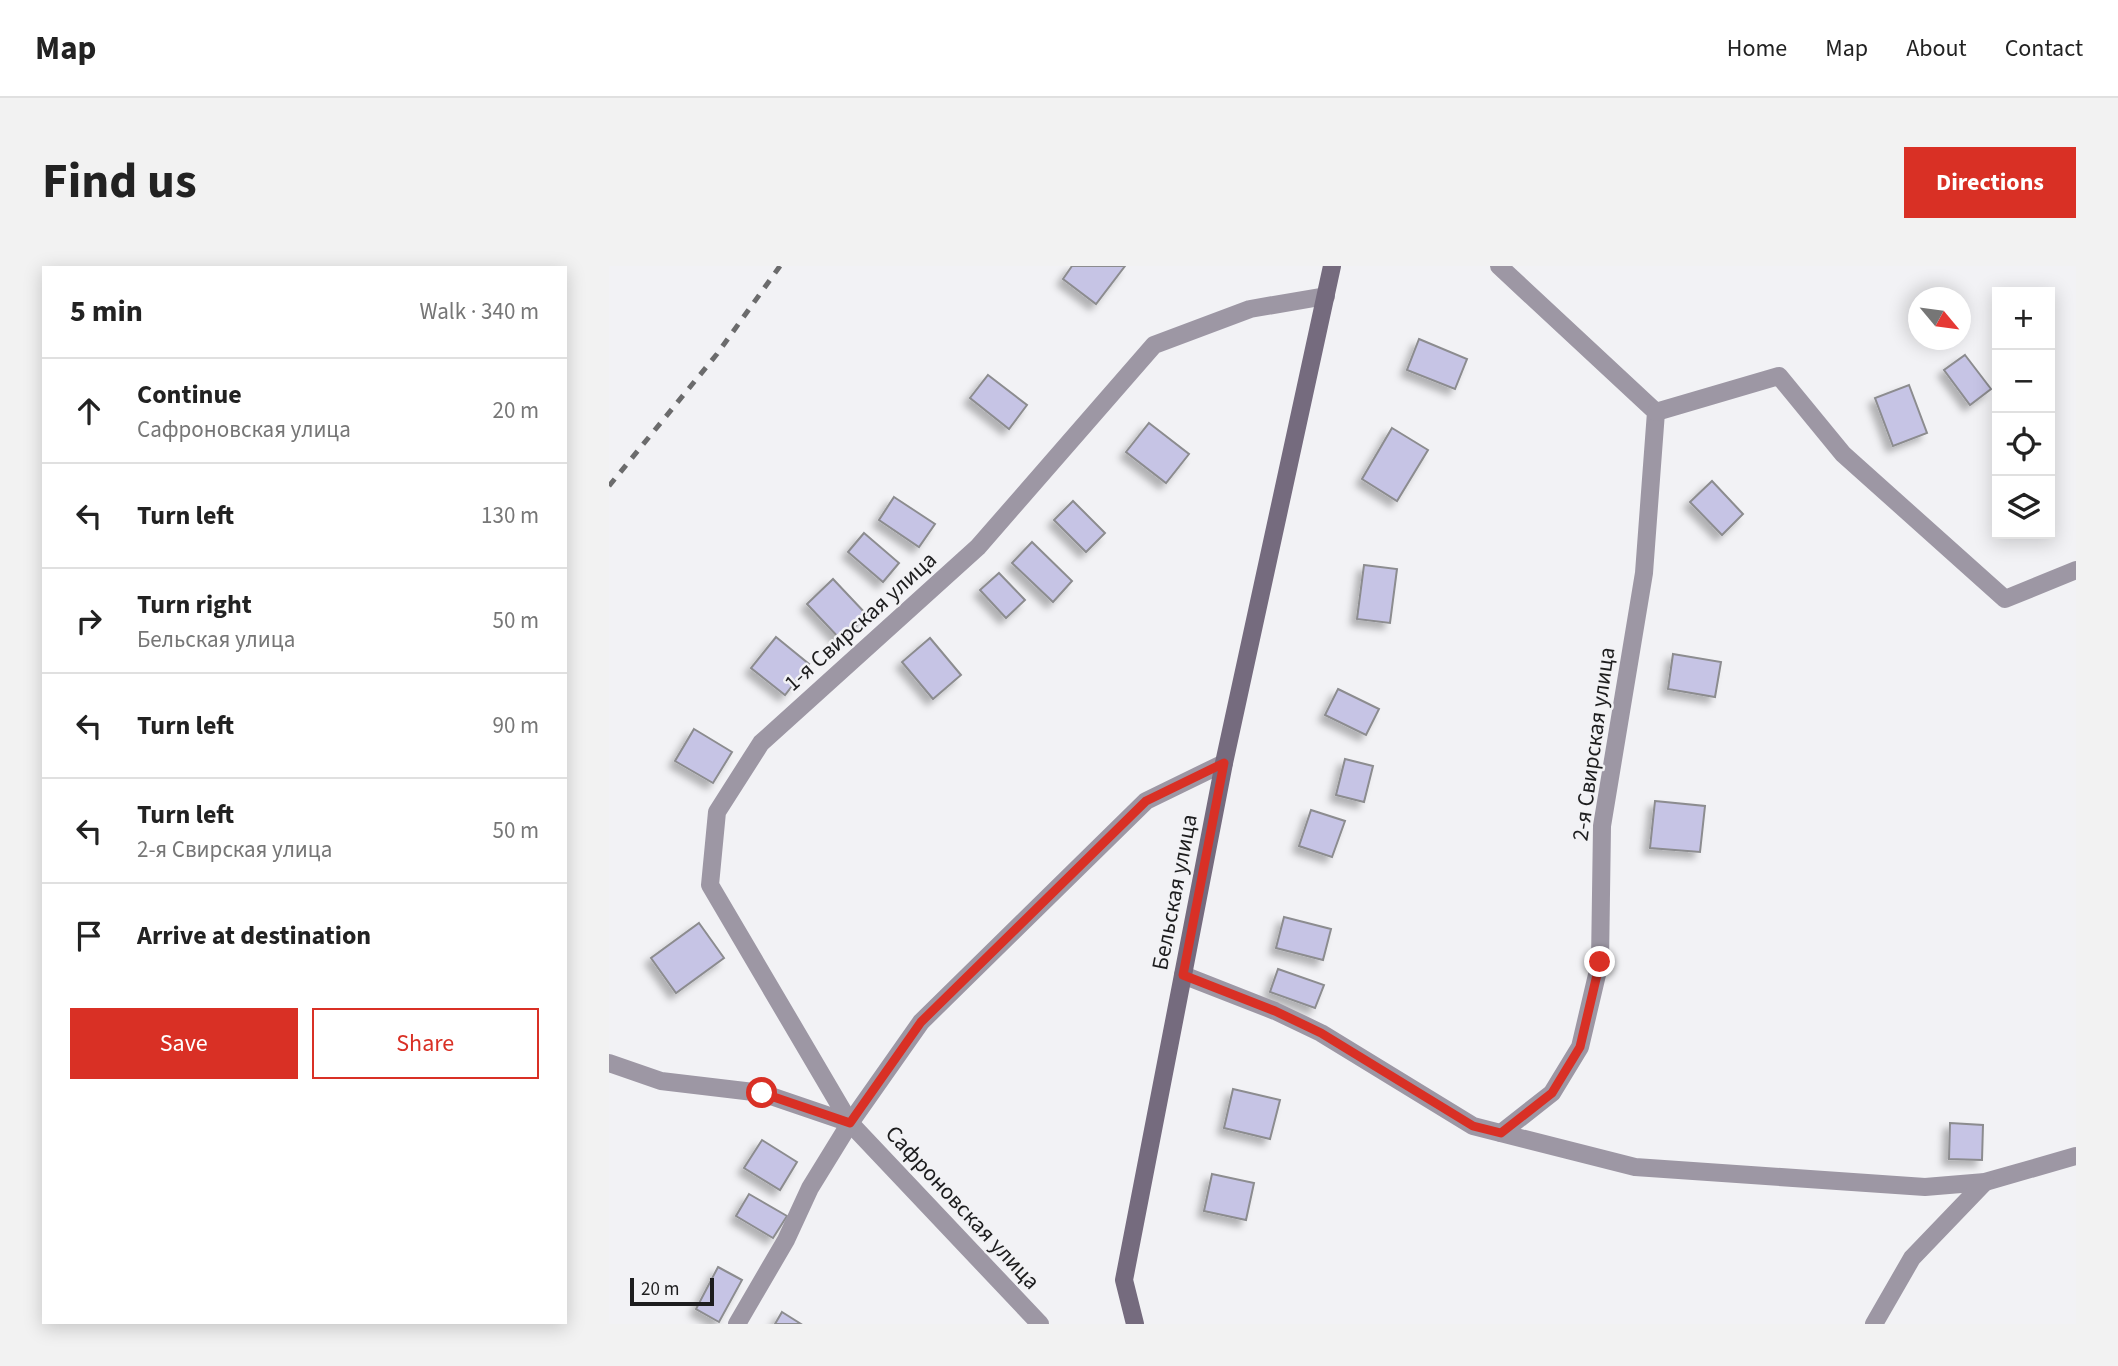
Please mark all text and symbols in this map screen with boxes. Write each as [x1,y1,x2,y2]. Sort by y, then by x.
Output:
text: Map [35,25,96,72]
text: Home [1727,31,1787,66]
text: Map [1825,31,1868,66]
text: About [1906,31,1967,66]
text: Contact [2005,31,2083,66]
text: Find us [42,147,197,217]
button: Directions [1904,147,2076,218]
north arrow [1908,287,1971,350]
map controls [1992,287,2055,539]
button: + [1992,287,2055,350]
text: 5 min [70,290,143,333]
text: Walk · 340 m [420,295,539,328]
button: − [1992,350,2055,413]
text: Continue [137,376,242,413]
icon: ahead [70,392,108,430]
text: 20 m [492,394,539,427]
text: Сафроновская улица [137,413,351,446]
button: locate [1992,413,2055,476]
button: layers [1992,476,2055,539]
icon: left [70,497,108,535]
text: Turn left [137,497,234,534]
text: 130 m [481,499,539,532]
street label: 1-я Свирская улица [777,544,944,699]
text: Turn right [137,586,252,623]
icon: right [70,602,108,640]
text: 50 m [492,604,539,637]
text: Бельская улица [137,623,295,656]
street label: 2-я Свирская улица [1564,645,1623,843]
icon: left [70,707,108,745]
text: Turn left [137,707,234,744]
text: 90 m [492,709,539,742]
text: Turn left [137,796,234,833]
street label: Бельская улица [1143,811,1206,973]
icon: left [70,812,108,850]
text: 50 m [492,814,539,847]
text: 2-я Свирская улица [137,833,332,866]
icon: arrive [70,917,108,955]
text: Arrive at destination [137,917,371,954]
route end [1584,946,1615,977]
button: Save [70,1008,298,1079]
button: Share [312,1008,539,1079]
route start [746,1077,777,1108]
street label: Сафроновская улица [878,1118,1048,1297]
scale bar [630,1275,714,1307]
text: 20 m [641,1276,679,1303]

